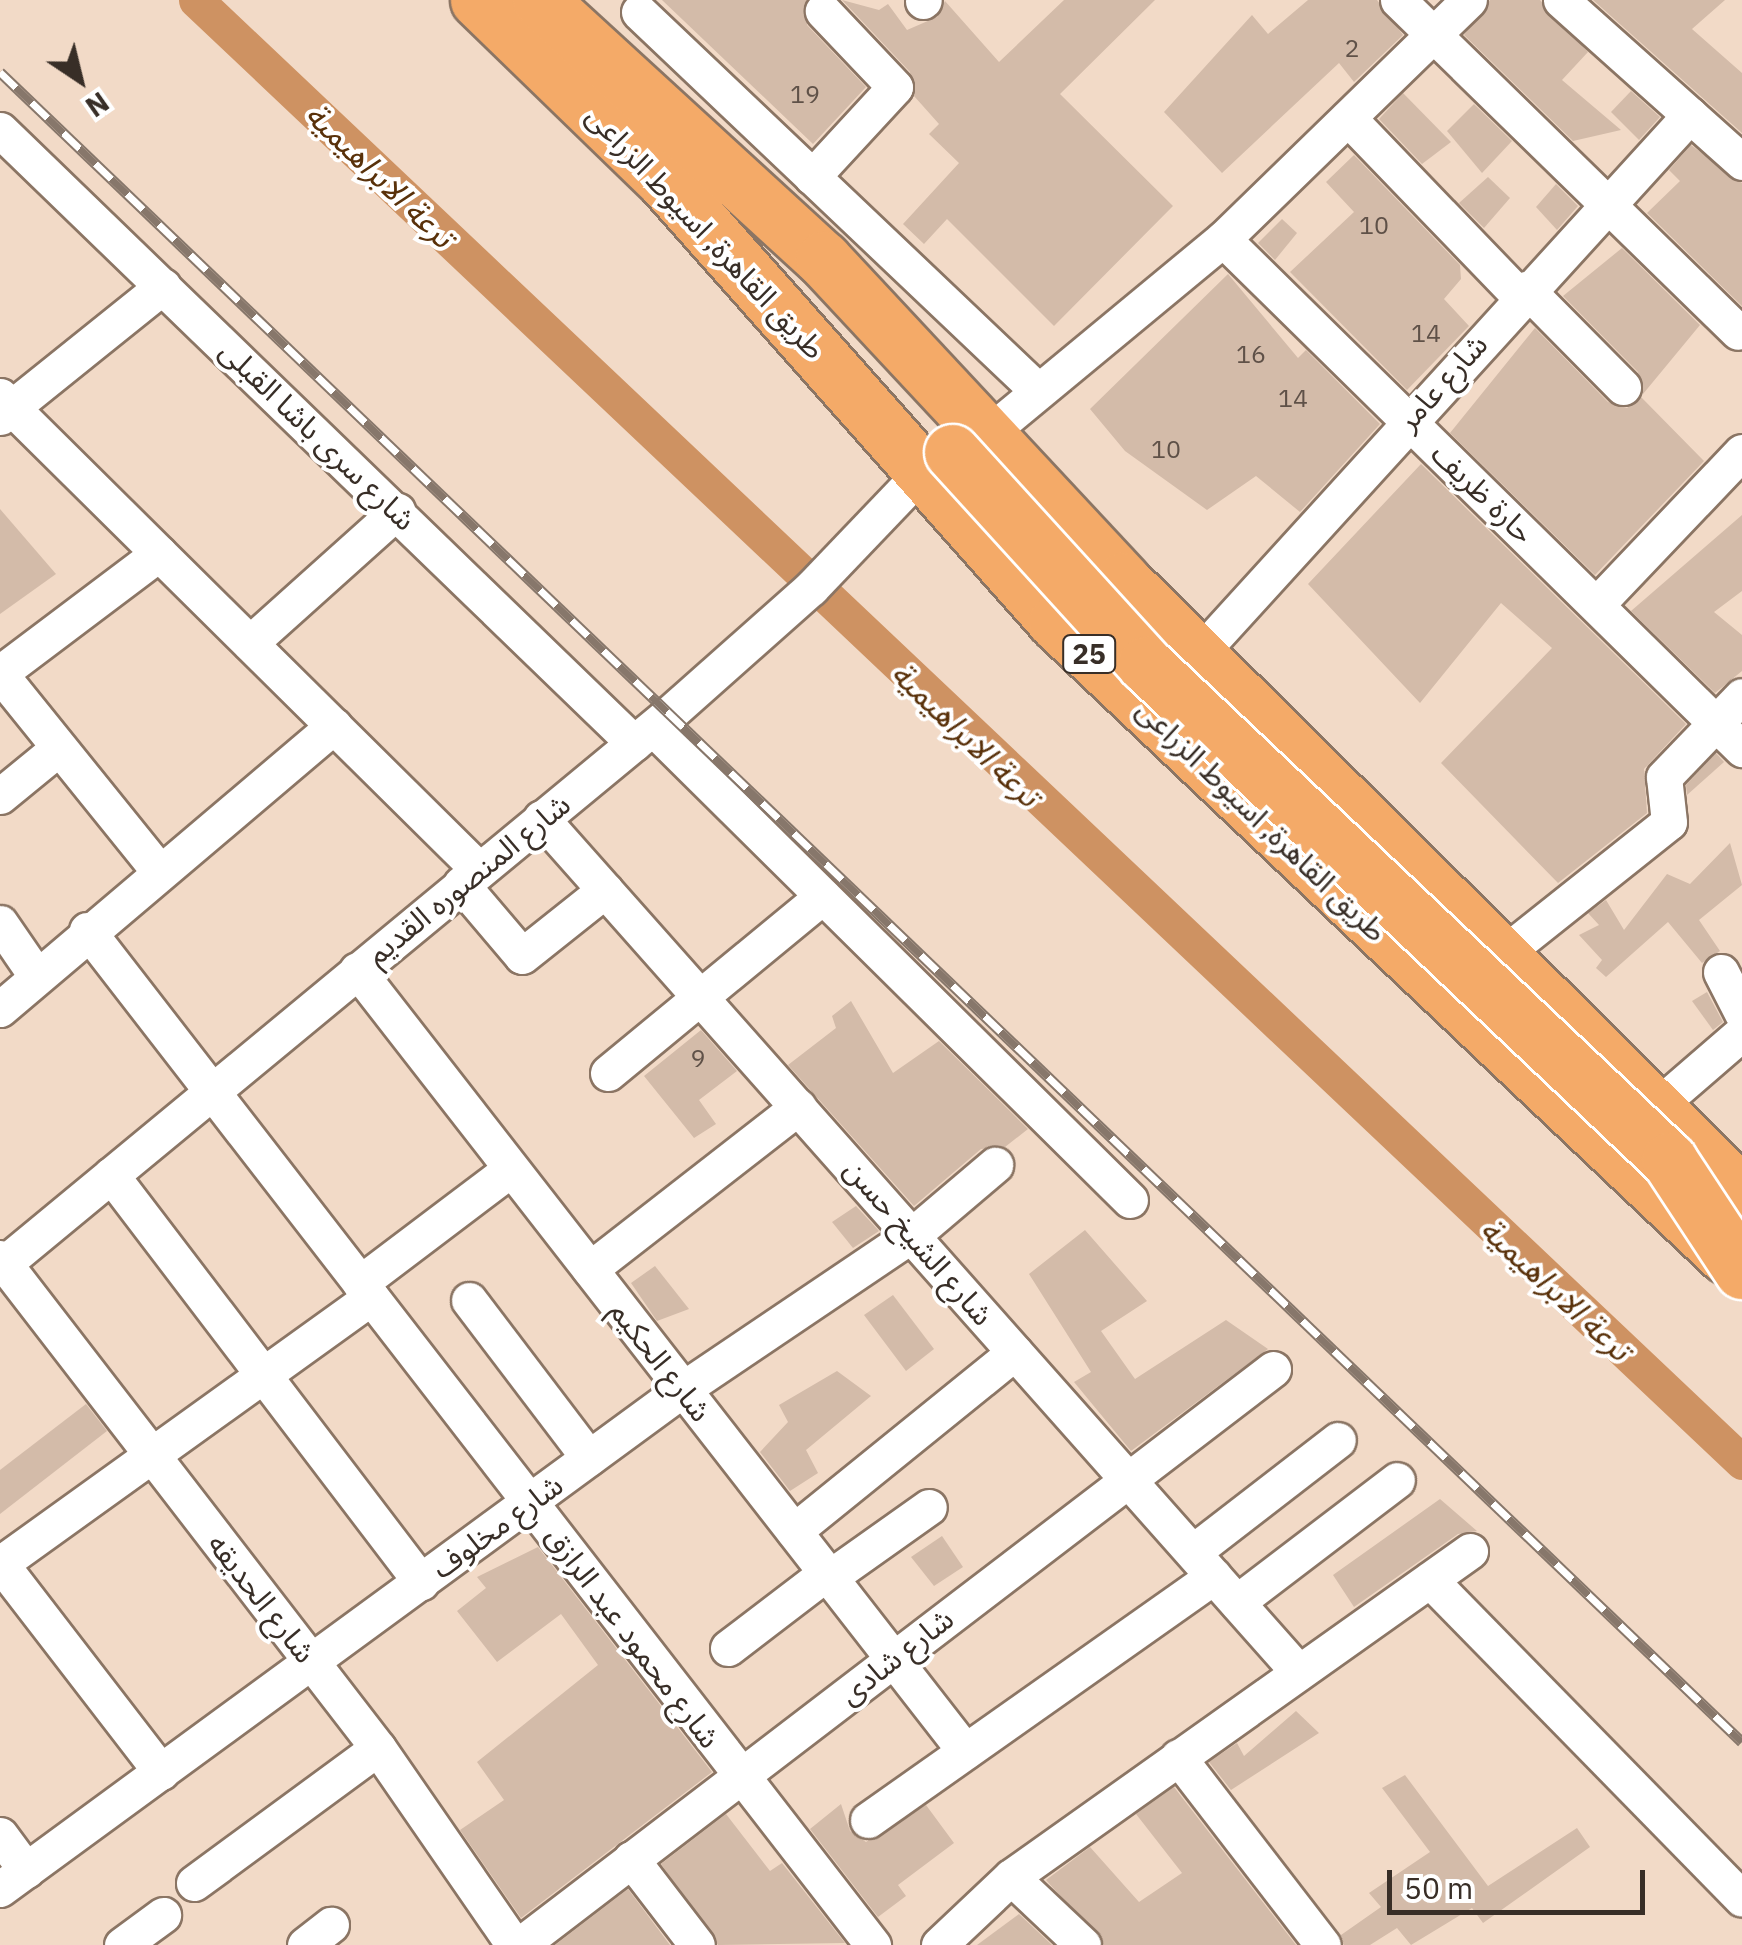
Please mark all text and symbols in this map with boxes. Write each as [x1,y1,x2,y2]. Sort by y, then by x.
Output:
north arrow [30,30,130,130]
house number: 2 [1345,33,1359,63]
house number: 19 [790,79,820,109]
text: N [79,84,116,126]
water label: ترعة الابراهيمية [298,95,462,255]
street label: طريق القاهرة, اسيوط الزراعى [579,98,833,366]
house number: 10 [1359,210,1389,240]
house number: 14 [1411,318,1441,348]
street label: شارع عامر [1389,326,1495,438]
street label: شارع سرى باشا القبلى [213,332,423,538]
house number: 16 [1236,339,1266,369]
house number: 14 [1278,383,1308,413]
house number: 10 [1151,434,1181,464]
street label: حارة ظريف [1424,435,1542,551]
road number: 25 [1062,631,1116,677]
water label: ترعة الابراهيمية [884,654,1048,814]
street label: طريق القاهرة, اسيوط الزراعى [1130,691,1394,949]
street label: شارع المنصوره القديم [359,786,577,972]
house number: 9 [691,1043,705,1073]
street label: شارع الشيخ حسن [837,1151,1001,1333]
water label: ترعة الابراهيمية [1473,1210,1639,1368]
street label: شارع الحكيم [603,1294,719,1428]
street label: شارع مخلوف [425,1466,569,1586]
street label: شارع محمود عبد الرازق [538,1519,728,1755]
street label: شارع الحديقه [200,1526,324,1670]
street label: شارع شادى [832,1600,960,1712]
scale bar [1392,1850,1650,1912]
text: 50 m [1404,1868,1473,1907]

